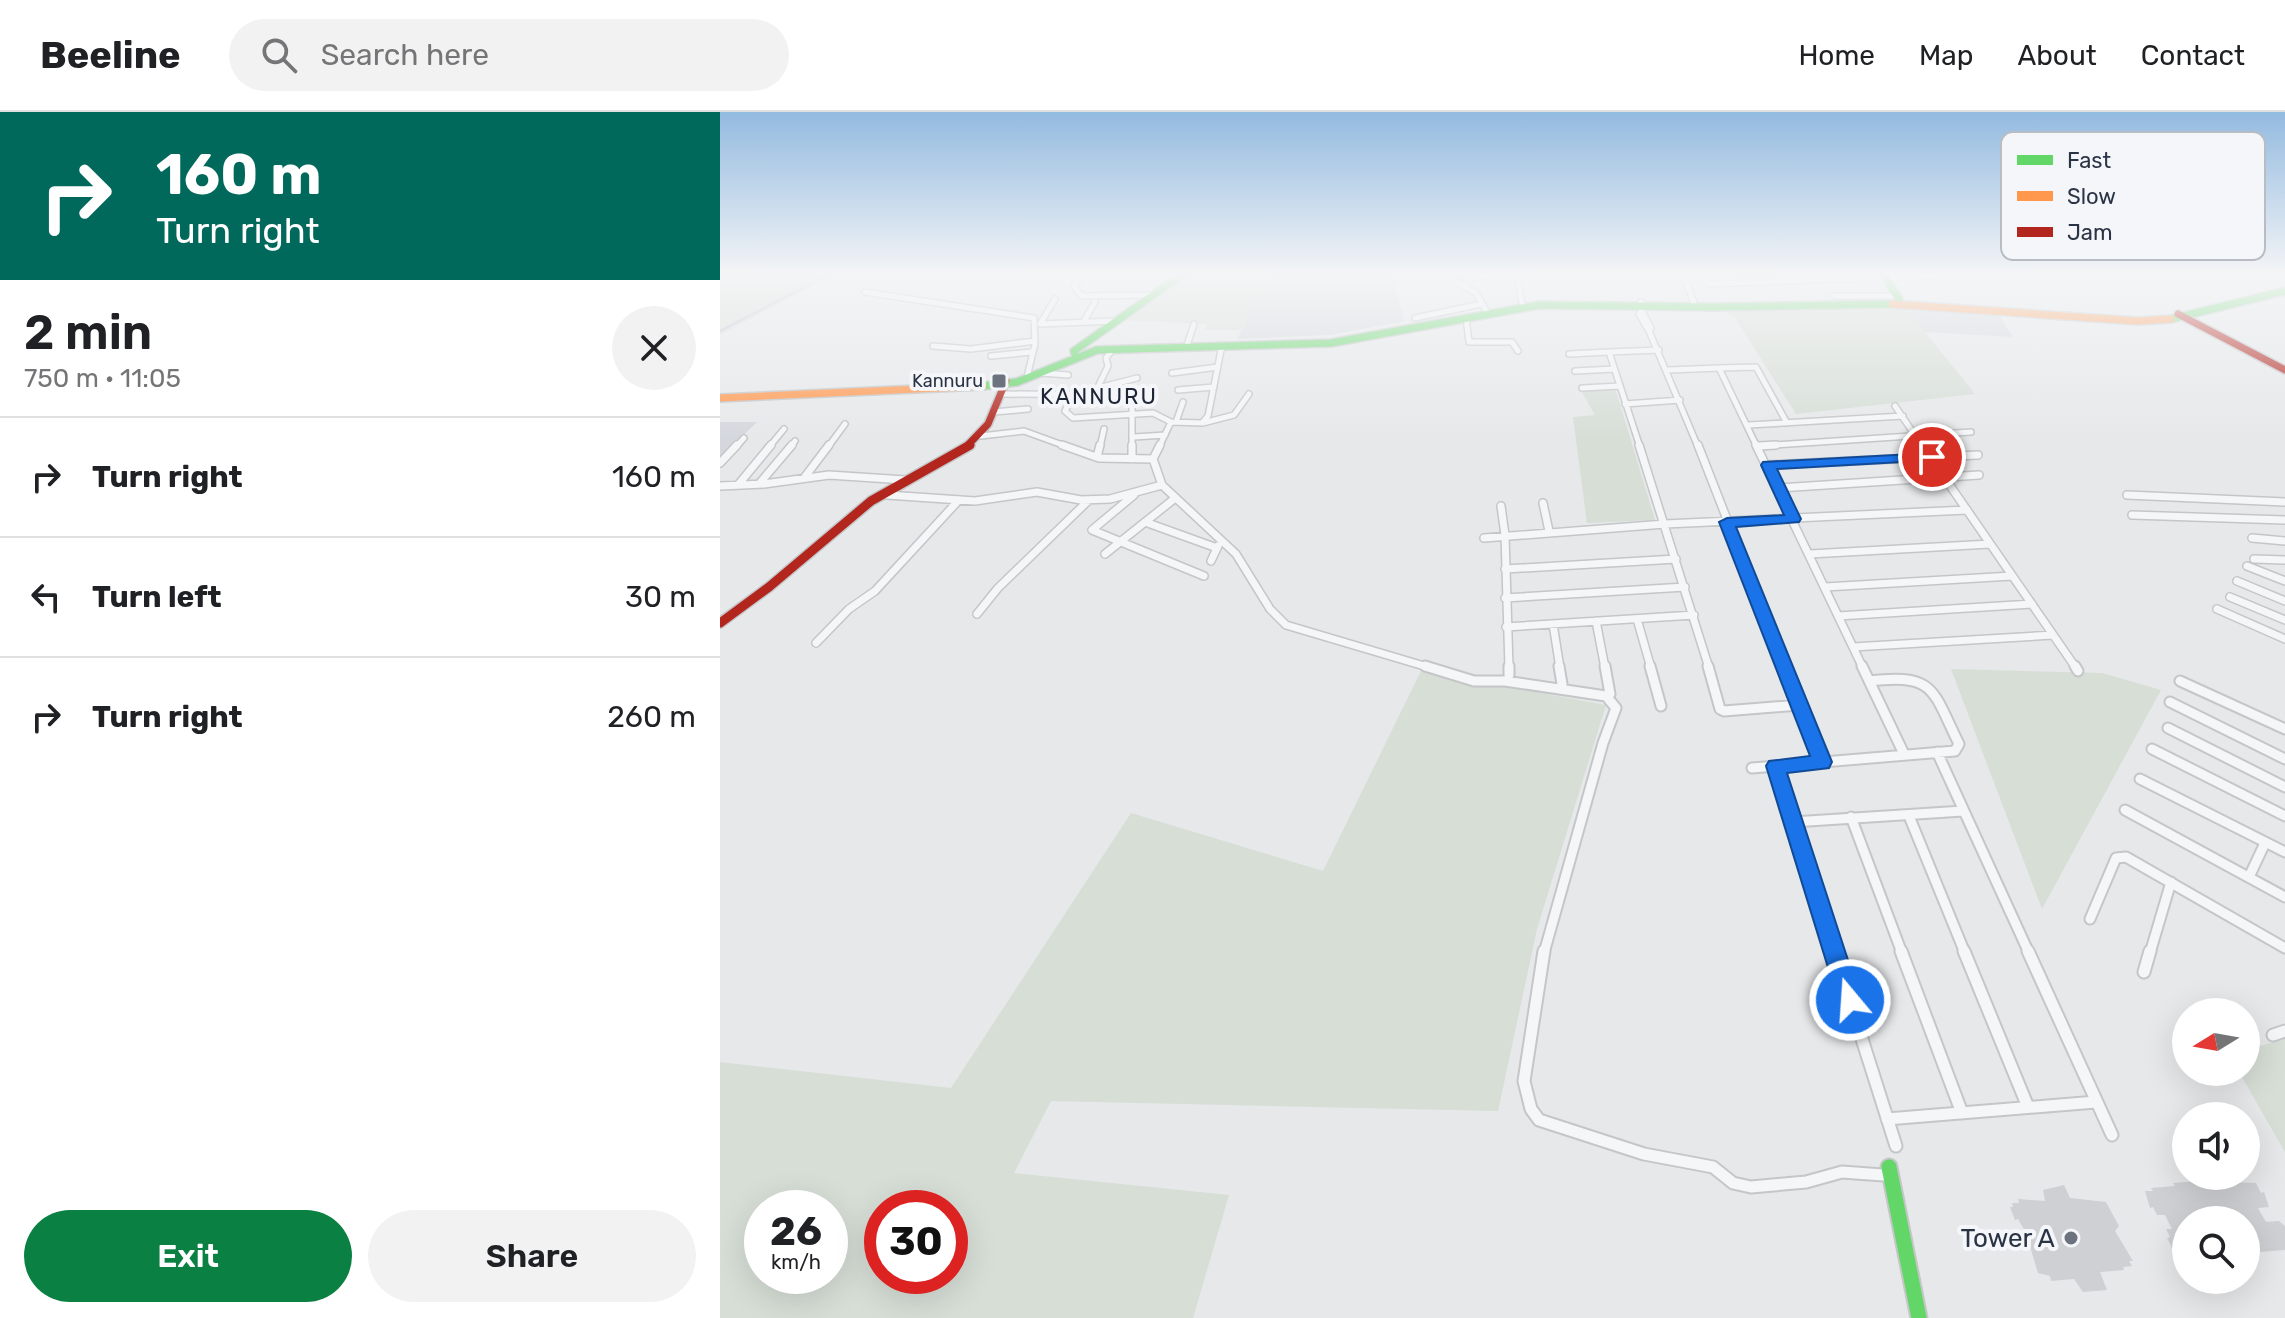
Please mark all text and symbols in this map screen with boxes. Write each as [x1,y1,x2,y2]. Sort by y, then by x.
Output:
search box [229,19,789,91]
text: Beeline [40,32,181,78]
icon: search [257,33,301,77]
text: Search here [321,37,489,73]
text: Home [1798,39,1875,72]
text: Map [1919,39,1973,72]
text: About [2017,39,2097,72]
text: Contact [2141,39,2245,72]
legend [2001,132,2265,260]
text: 160 m [156,142,322,208]
icon: right [24,144,128,248]
text: Fast [2067,147,2112,174]
text: Slow [2067,183,2116,210]
text: Turn right [156,209,320,252]
text: Jam [2067,219,2113,246]
text: 2 min [24,304,152,361]
button: close [612,306,696,390]
text: 750 m · 11:05 [24,363,181,394]
place label: Kannuru [912,370,983,392]
marker: Kannuru [990,372,1008,390]
district label: KANNURU [1040,383,1158,410]
pin [1898,423,1966,491]
icon: arrive [1910,435,1954,479]
icon: right [24,455,68,499]
text: Turn right [92,459,243,495]
text: 160 m [612,459,696,495]
icon: left [24,575,68,619]
text: Turn left [92,579,222,615]
text: 30 m [625,579,696,615]
icon: right [24,695,68,739]
text: Turn right [92,699,243,735]
text: 260 m [607,699,696,735]
position arrow [1808,958,1892,1042]
north arrow [2172,998,2260,1086]
map controls [2172,998,2260,1294]
button: sound [2172,1102,2260,1190]
speed limit sign: 30 [864,1190,968,1294]
button: search [2172,1206,2260,1294]
text: 26 [770,1208,822,1255]
button: Exit [24,1210,352,1302]
button: Share [368,1210,696,1302]
place label: Tower A [1960,1223,2055,1254]
marker: Tower A [2062,1229,2080,1247]
text: km/h [771,1250,821,1274]

